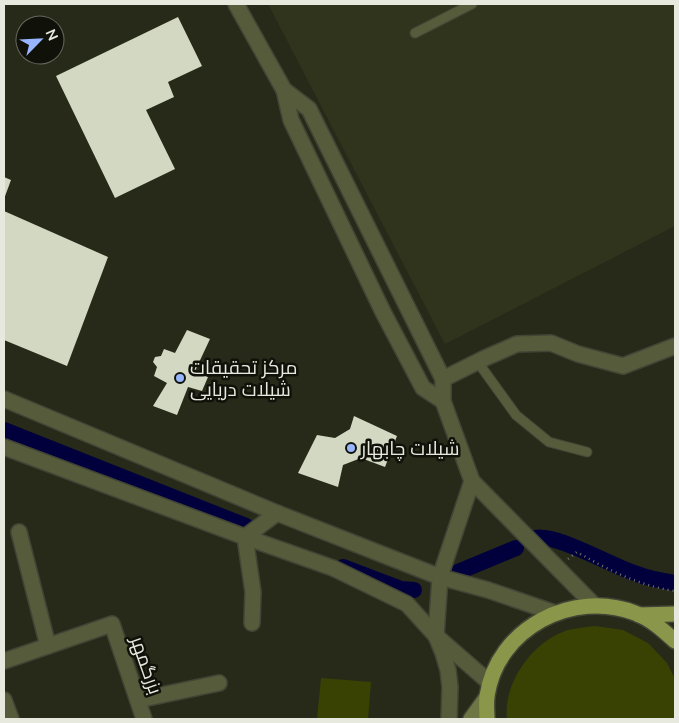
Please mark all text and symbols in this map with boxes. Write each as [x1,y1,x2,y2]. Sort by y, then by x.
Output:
north arrow [15,15,65,65]
text: N [42,26,62,43]
place label: مرکز تحقیقات شیلات دریایی [190,355,297,401]
marker: مرکز تحقیقات شیلات دریایی [174,372,186,384]
place label: شیلات چابهار [360,436,459,461]
marker: شیلات چابهار [345,442,357,454]
street label: بزرگمهر [126,632,168,697]

